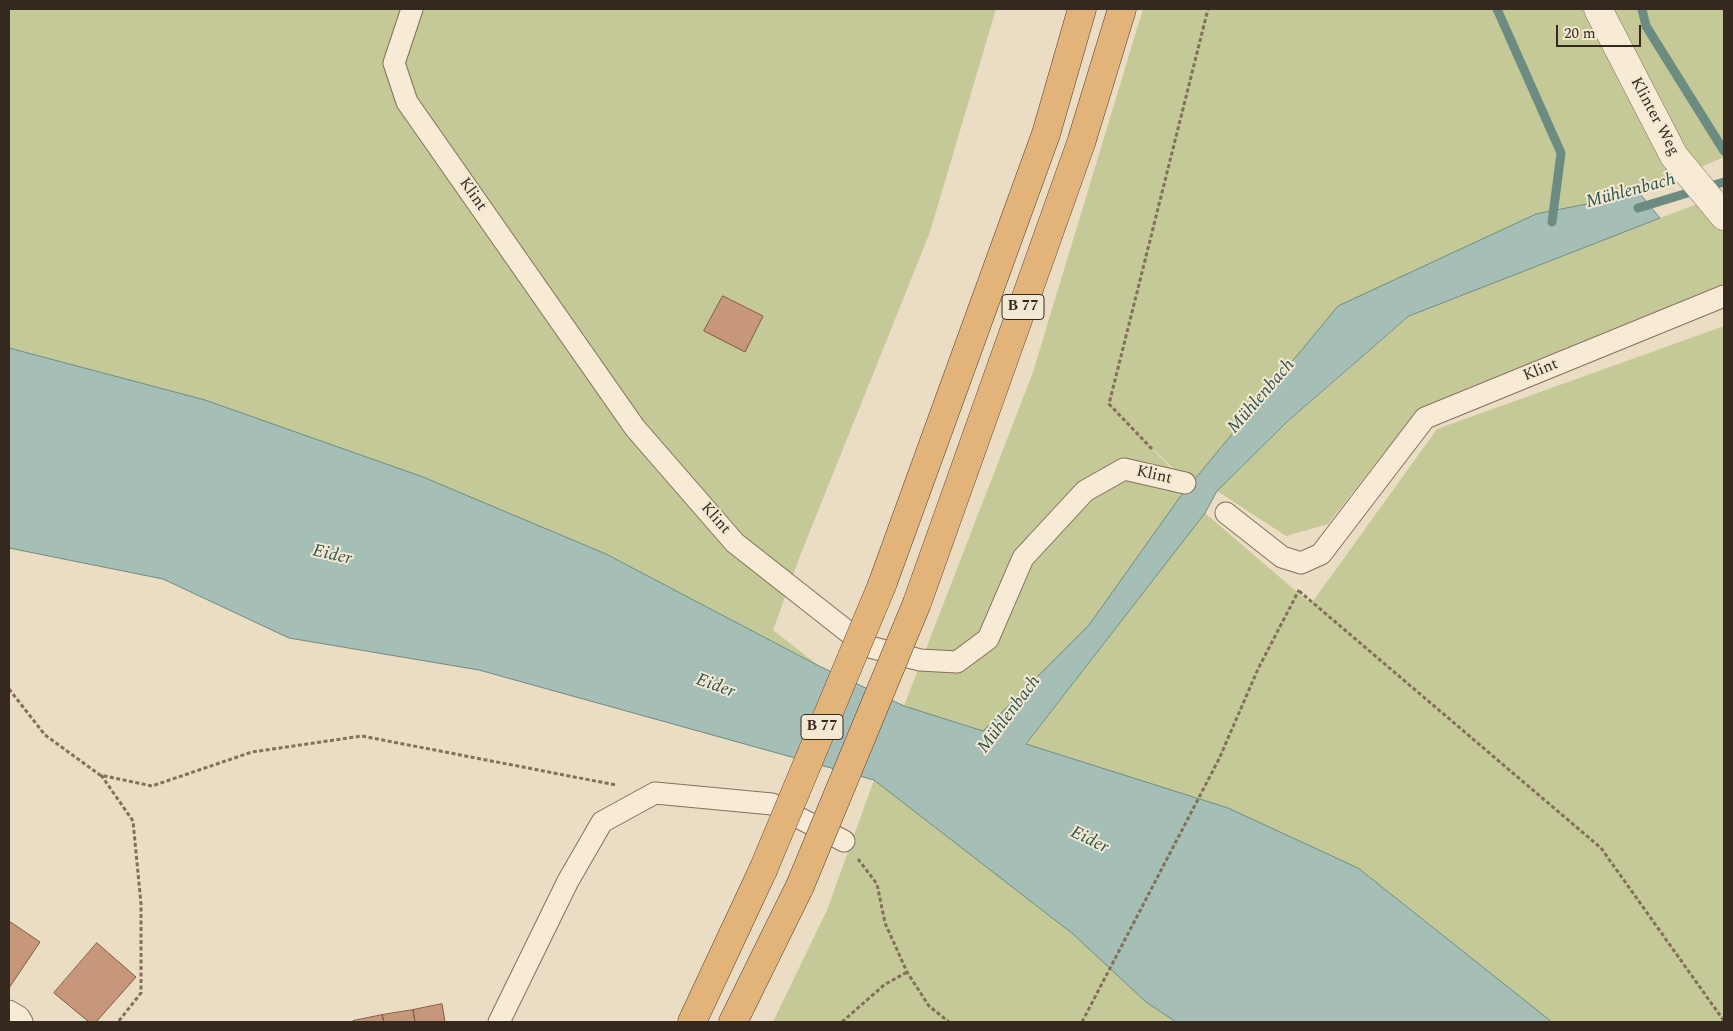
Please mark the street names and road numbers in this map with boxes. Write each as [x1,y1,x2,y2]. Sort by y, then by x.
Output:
street label: Klinter Weg [1625,75,1683,159]
street label: Klint [454,175,490,215]
road number: B 77 [1002,294,1044,320]
street label: Klint [1521,355,1561,387]
street label: Klint [1134,463,1174,489]
street label: Klint [696,499,734,539]
road number: B 77 [801,714,843,740]

